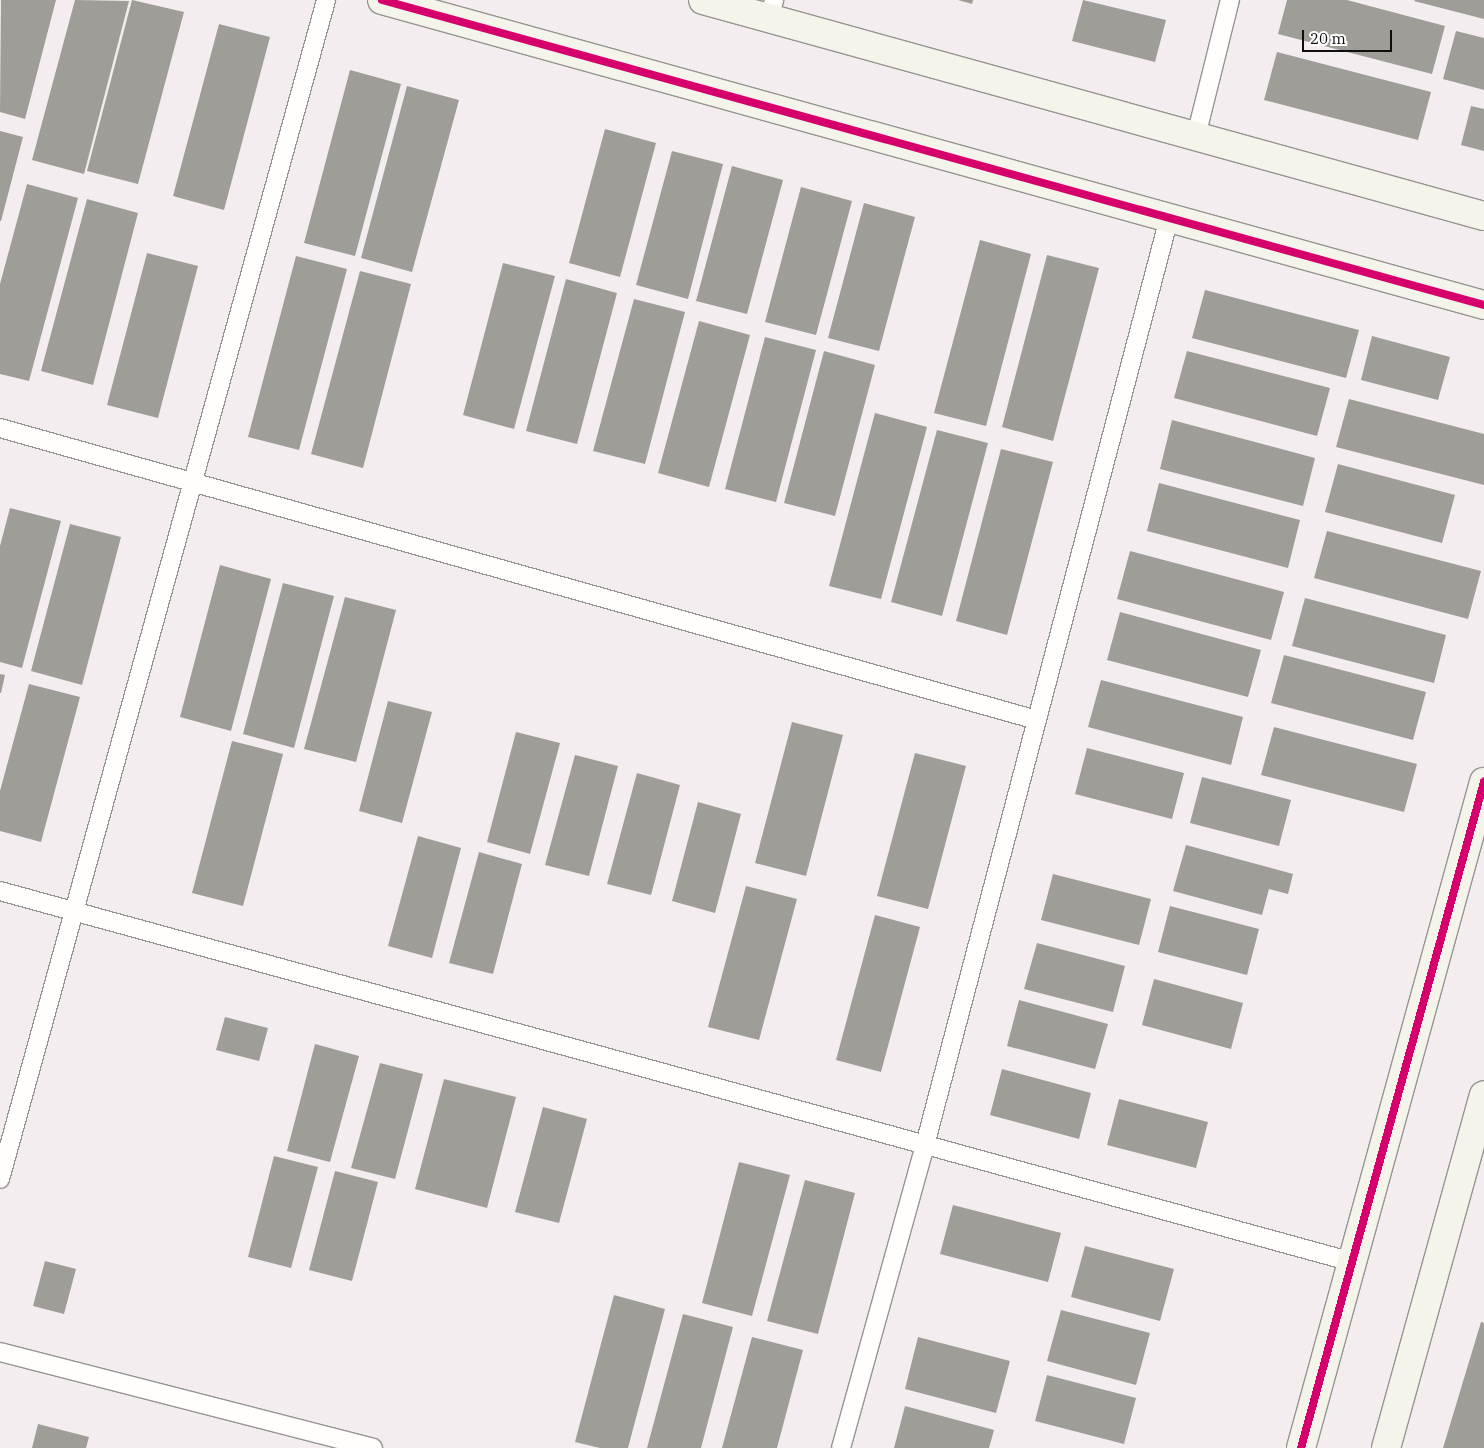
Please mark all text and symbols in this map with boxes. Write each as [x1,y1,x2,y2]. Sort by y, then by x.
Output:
scale bar [1304,20,1394,52]
text: 20 m [1310,29,1346,48]

